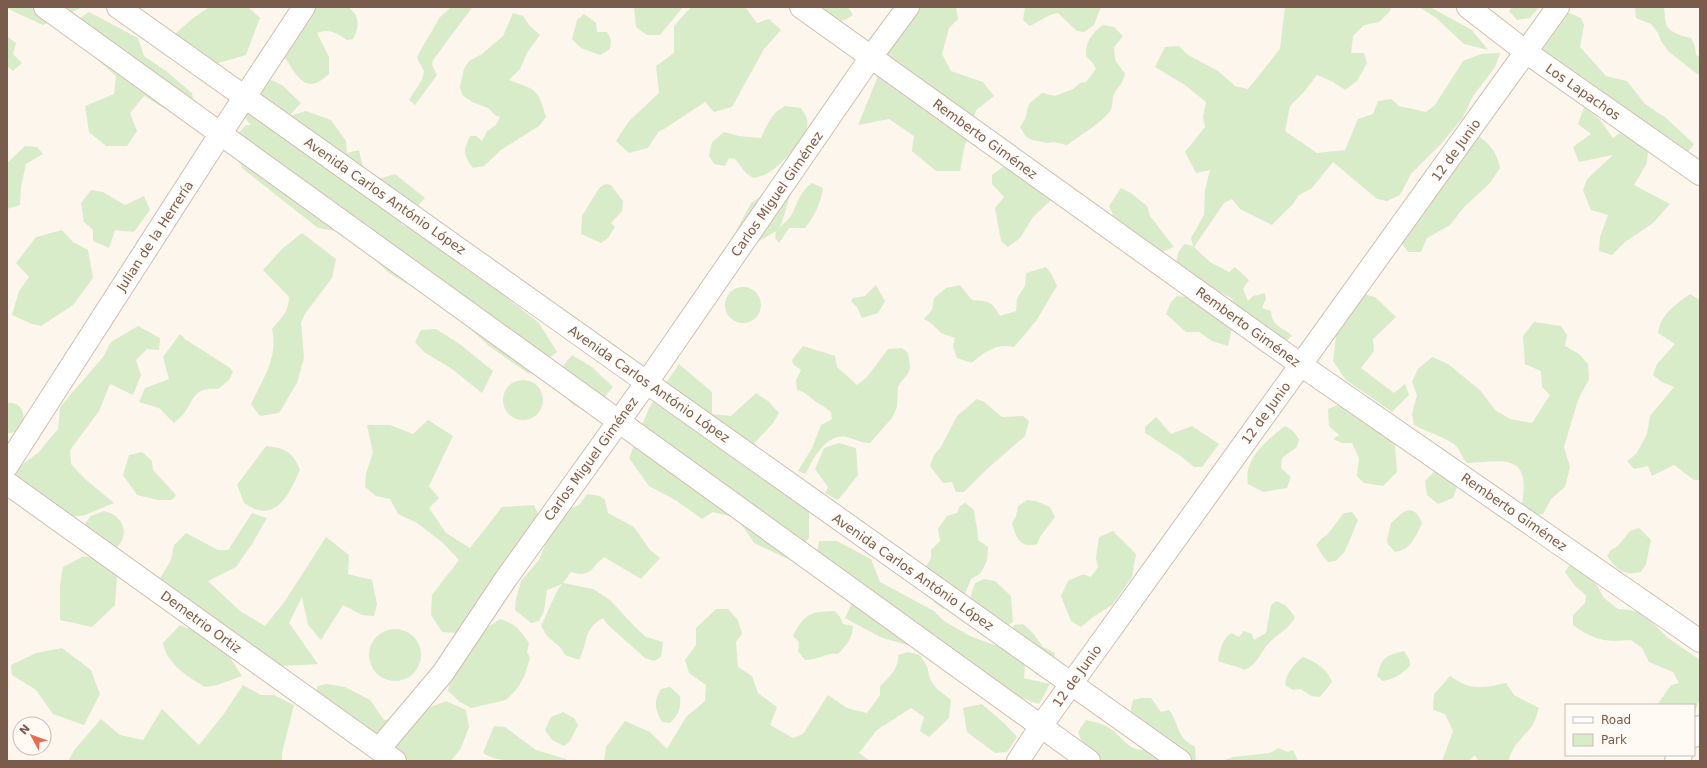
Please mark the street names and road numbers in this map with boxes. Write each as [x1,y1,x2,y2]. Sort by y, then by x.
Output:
street label: Los Lapachos [1543,61,1623,123]
street label: Remberto Giménez [930,96,1040,182]
street label: 12 de Junio [1428,116,1484,184]
street label: Carlos Miguel Giménez [728,128,826,259]
street label: Avenida Carlos António López [302,134,469,258]
street label: Julian de la Herrería [113,178,196,295]
street label: Remberto Giménez [1193,284,1303,370]
street label: Avenida Carlos António López [566,322,733,446]
street label: 12 de Junio [1238,379,1294,447]
street label: Carlos Miguel Giménez [541,394,641,524]
street label: Remberto Giménez [1458,470,1570,554]
street label: Avenida Carlos António López [830,510,997,634]
street label: Demetrio Ortiz [158,588,244,656]
street label: 12 de Junio [1049,642,1105,710]

